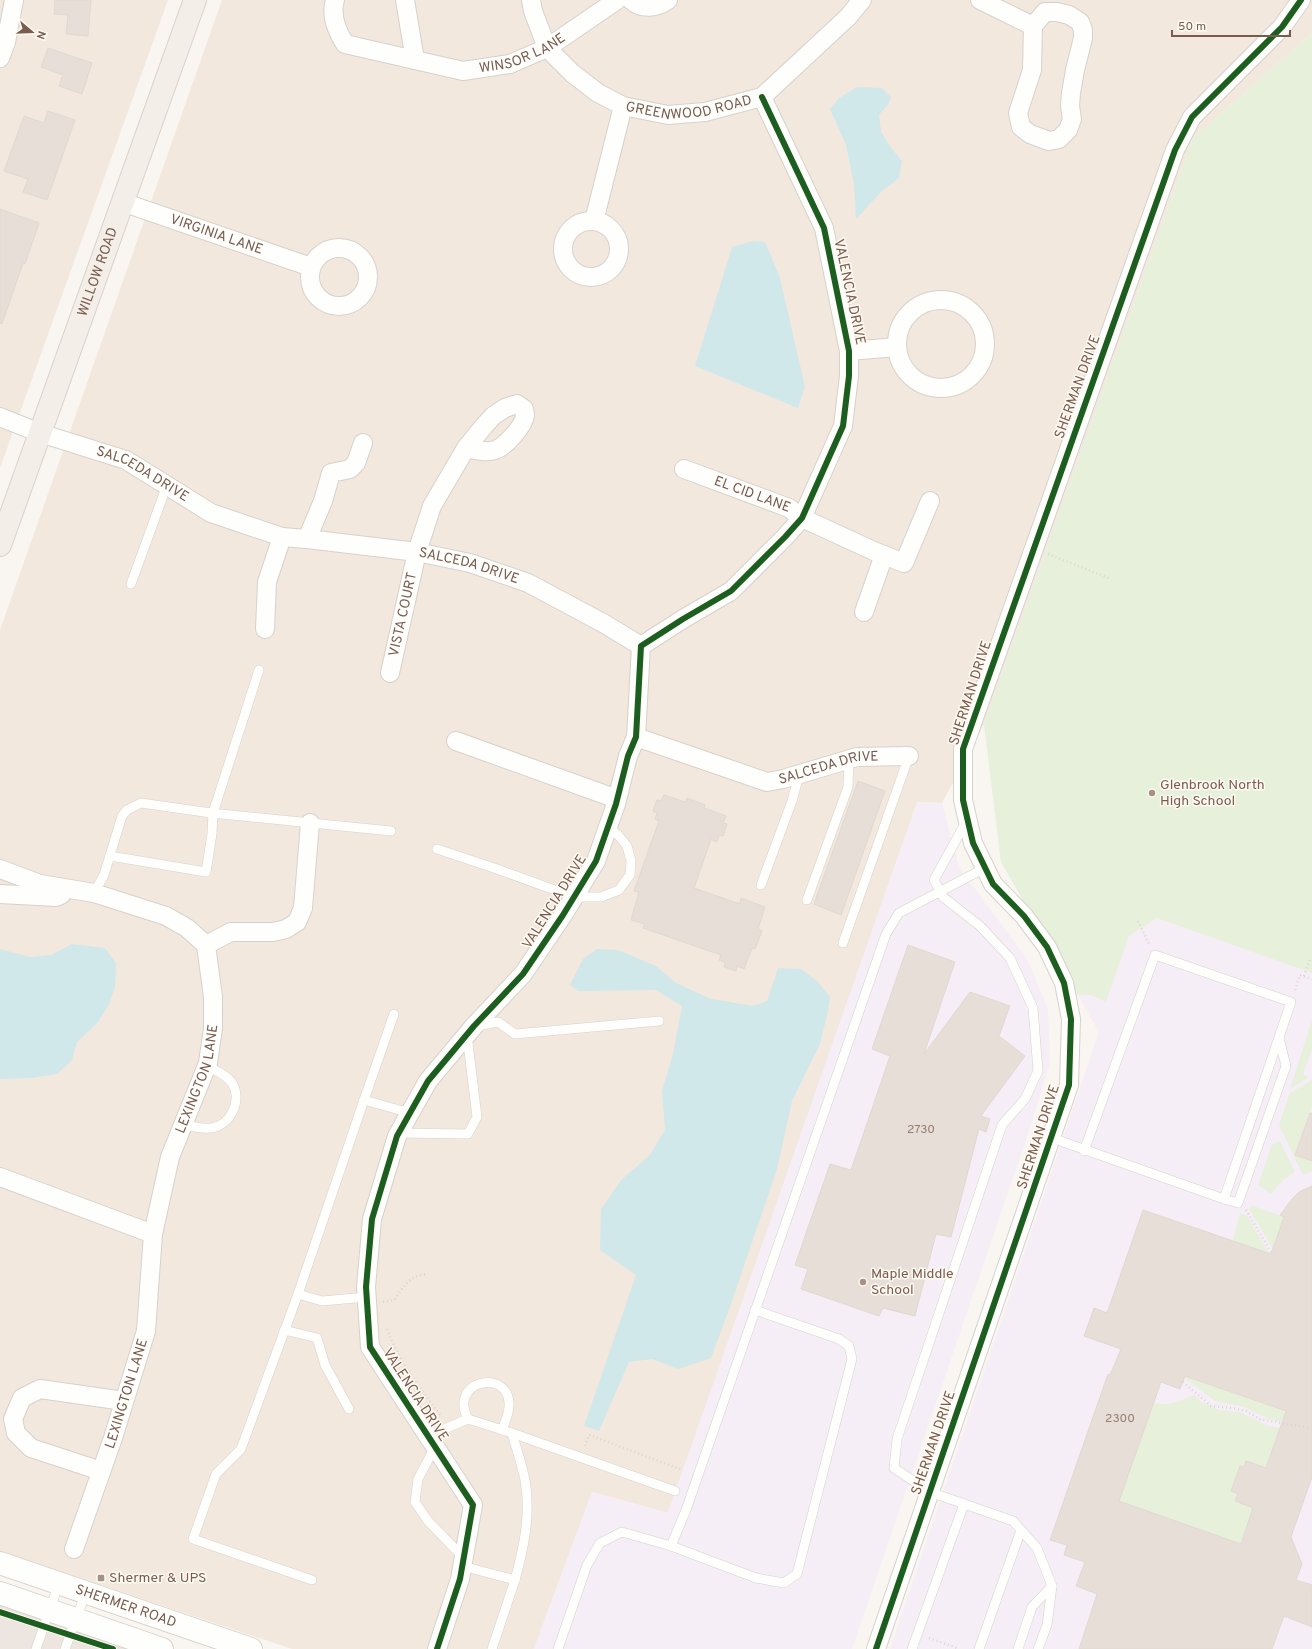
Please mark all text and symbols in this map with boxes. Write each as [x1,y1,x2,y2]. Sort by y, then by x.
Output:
north arrow [12,12,52,52]
scale bar [1172,12,1290,38]
text: 50 m [1178,19,1206,35]
text: N [33,29,48,41]
street label: WINSOR LANE [478,29,569,77]
street label: GREENWOOD ROAD [624,92,754,124]
street label: VIRGINIA LANE [168,211,265,258]
street label: WILLOW ROAD [74,225,121,319]
street label: VALENCIA DRIVE [829,237,869,347]
street label: SHERMAN DRIVE [1051,333,1105,441]
street label: SALCEDA DRIVE [94,443,192,506]
street label: EL CID LANE [712,472,793,516]
street label: SALCEDA DRIVE [417,544,521,588]
street label: VISTA COURT [385,571,421,658]
street label: SHERMAN DRIVE [946,638,996,748]
street label: SALCEDA DRIVE [777,748,879,788]
place label: Glenbrook North High School [1160,777,1265,810]
marker: Glenbrook North High School [1147,788,1157,798]
street label: VALENCIA DRIVE [519,852,591,952]
street label: LEXINGTON LANE [172,1023,222,1136]
street label: SHERMAN DRIVE [1014,1082,1064,1192]
house number: 2730 [907,1122,935,1138]
place label: Maple Middle School [871,1266,954,1299]
marker: Maple Middle School [858,1277,868,1287]
street label: LEXINGTON LANE [101,1337,152,1451]
street label: VALENCIA DRIVE [378,1345,452,1445]
street label: SHERMAN DRIVE [908,1389,960,1497]
house number: 2300 [1105,1411,1135,1427]
place label: Shermer & UPS [109,1570,206,1587]
marker: Shermer & UPS [96,1573,106,1583]
street label: SHERMER ROAD [73,1581,179,1631]

